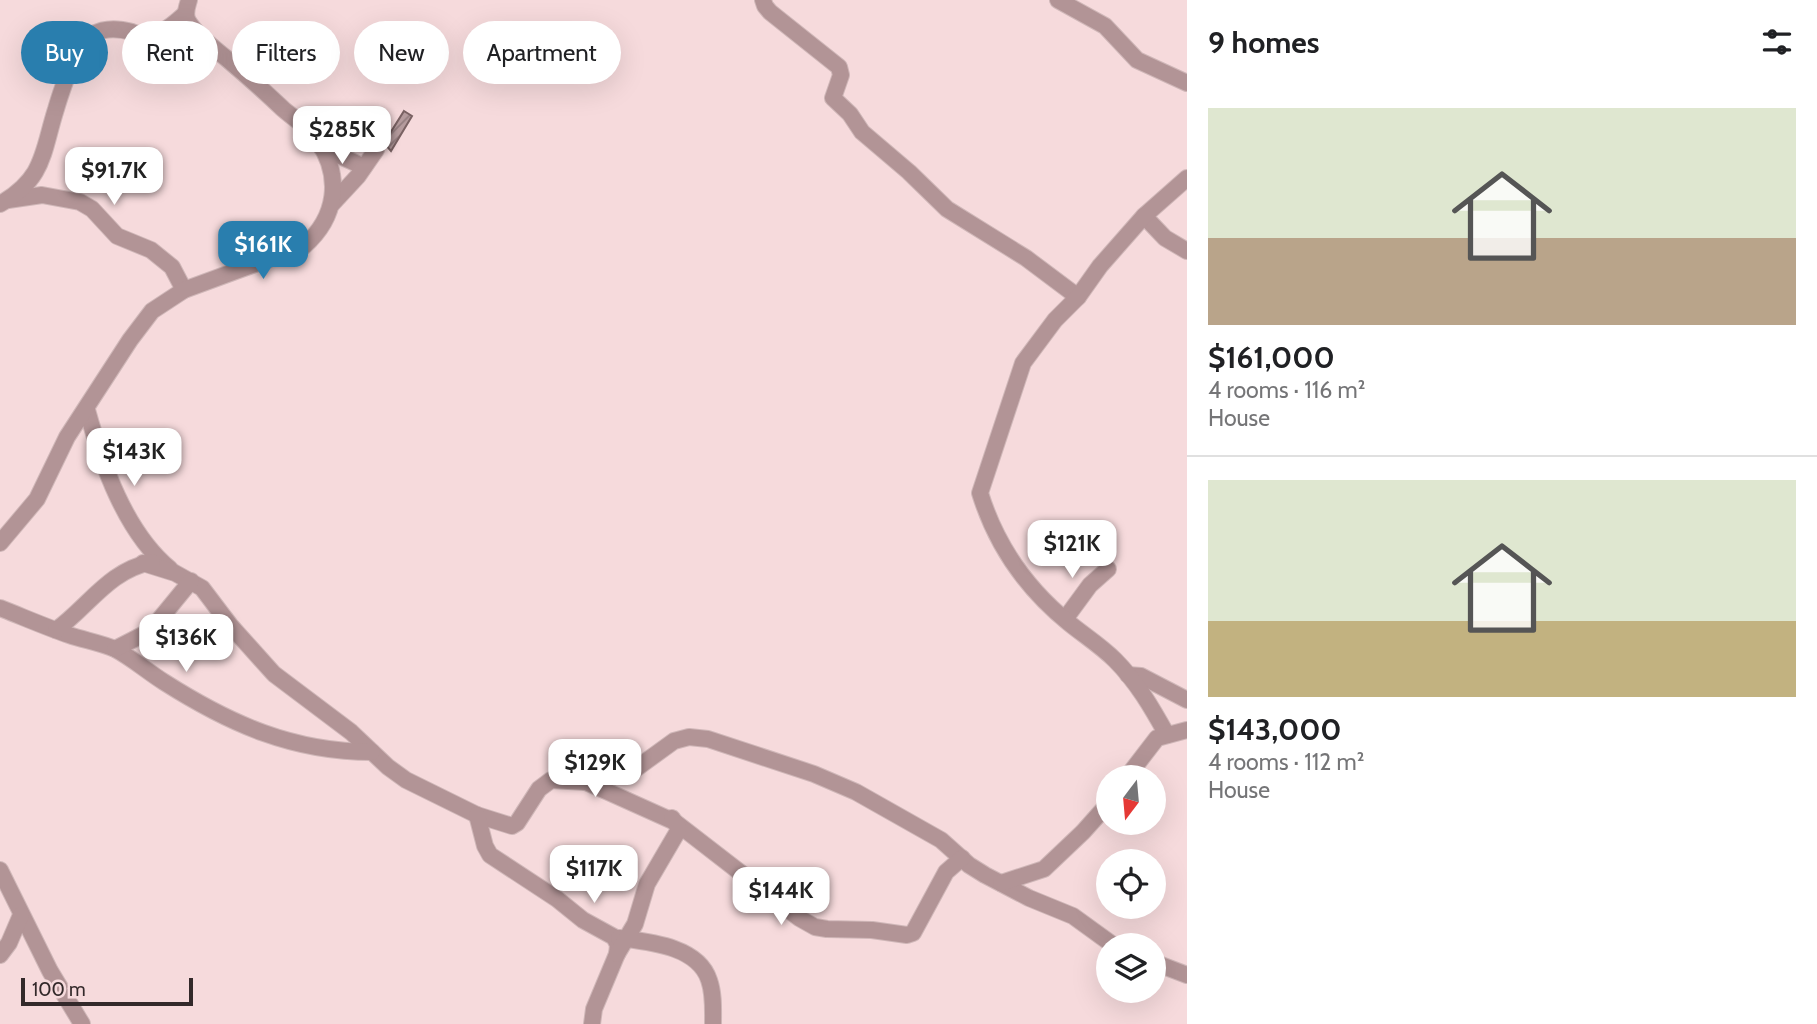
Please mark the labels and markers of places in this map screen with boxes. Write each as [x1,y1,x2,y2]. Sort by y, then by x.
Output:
pin: $285K [293,106,391,166]
pin: $91.7K [57,148,171,207]
pin: $161K [214,222,312,281]
pin: $143K [85,428,183,488]
pin: $121K [1023,520,1121,580]
pin: $136K [137,614,235,674]
pin: $129K [546,740,644,799]
pin: $117K [545,846,643,905]
pin: $144K [732,867,830,927]

